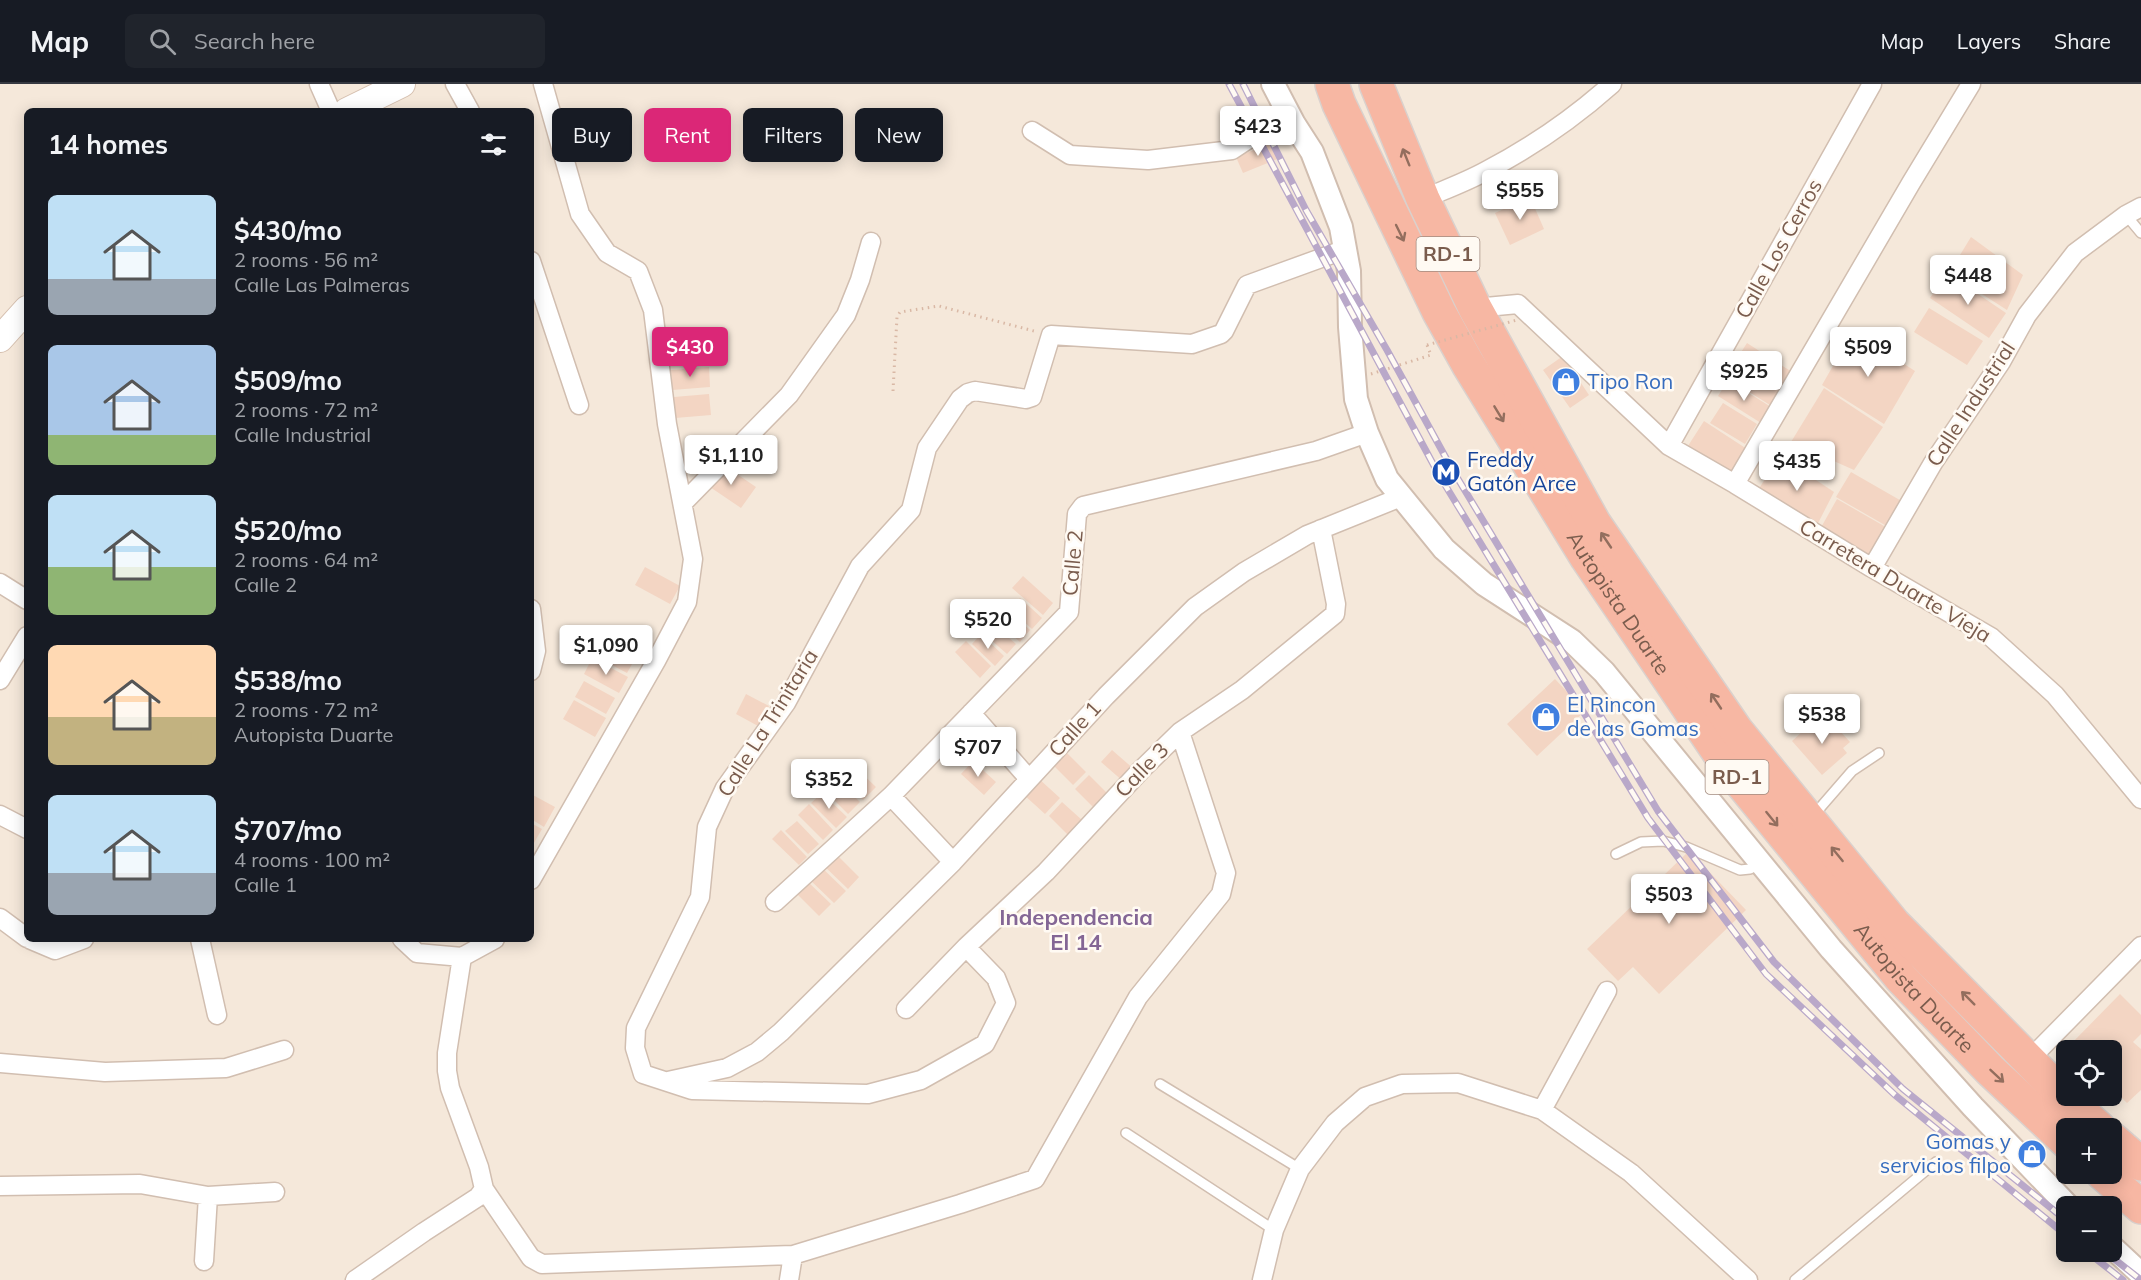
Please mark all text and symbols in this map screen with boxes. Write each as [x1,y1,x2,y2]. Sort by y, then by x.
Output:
search box [125,14,545,68]
text: Map [30,24,89,59]
icon: search [146,25,179,58]
text: Search here [194,27,315,55]
text: Map [1881,28,1924,54]
text: Layers [1957,28,2021,54]
text: Share [2054,28,2111,54]
pin: $423 [1222,106,1294,157]
chip: Buy [552,108,632,162]
chip: Rent [644,108,731,162]
chip: Filters [743,108,843,162]
chip: New [855,108,943,162]
text: $423 [1234,113,1282,138]
text: 14 homes [48,128,168,161]
icon: filters [477,128,510,161]
one-way arrow [1400,149,1411,167]
pin: $555 [1484,170,1556,221]
street label: Calle Los Cerros [1729,174,1827,323]
text: $555 [1496,177,1544,202]
text: $430/mo [234,214,342,247]
icon: home [96,219,168,291]
one-way arrow [1394,223,1406,241]
road number: RD-1 [1416,237,1480,271]
text: 2 rooms · 56 m² [234,247,378,272]
pin: $448 [1932,255,2004,306]
text: $448 [1944,262,1992,287]
text: Calle Las Palmeras [234,272,410,297]
pin: $430 [654,327,726,378]
pin: $509 [1832,327,1904,378]
text: $430 [666,334,714,359]
text: $509 [1844,334,1892,359]
street label: Calle Industrial [1920,336,2020,471]
pin: $925 [1708,351,1780,402]
text: $925 [1720,358,1768,383]
text: $509/mo [234,364,342,397]
shop icon: Tipo Ron [1550,366,1582,398]
place label: Tipo Ron [1587,368,1673,394]
icon: home [96,369,168,441]
text: 2 rooms · 72 m² [234,397,378,422]
one-way arrow [1493,405,1505,422]
text: Calle Industrial [234,422,371,447]
pin: $1,110 [682,435,780,486]
pin: $435 [1761,441,1833,492]
text: $1,110 [699,442,763,467]
place label: Freddy Gatón Arce [1467,446,1577,496]
text: $435 [1773,448,1821,473]
metro station icon: Freddy Gatón Arce [1430,456,1462,488]
street label: Carretera Duarte Vieja [1795,513,1996,648]
text: $520/mo [234,514,342,547]
icon: home [96,519,168,591]
street label: Autopista Duarte [1562,526,1676,679]
street label: Calle 2 [1056,529,1088,597]
one-way arrow [1600,533,1612,549]
text: 2 rooms · 64 m² [234,547,378,572]
text: Calle 2 [234,572,297,597]
pin: $520 [952,599,1024,650]
text: $520 [964,606,1012,631]
pin: $1,090 [557,625,655,676]
text: $1,090 [574,632,638,657]
street label: Calle La Trinitaria [711,644,823,801]
text: $538/mo [234,664,342,697]
icon: home [96,669,168,741]
place label: El Rincon de las Gomas [1567,691,1699,741]
one-way arrow [1710,693,1722,710]
pin: $538 [1786,694,1858,745]
street label: Calle 1 [1042,695,1106,762]
text: 2 rooms · 72 m² [234,697,378,722]
shop icon: El Rincon de las Gomas [1530,701,1562,733]
text: $538 [1798,701,1846,726]
text: Autopista Duarte [234,722,393,747]
pin: $707 [942,727,1014,778]
text: $707 [954,734,1002,759]
street label: Calle 3 [1109,736,1174,802]
pin: $352 [793,759,865,810]
road number: RD-1 [1706,760,1768,794]
text: $352 [805,766,853,791]
one-way arrow [1765,811,1778,827]
text: $707/mo [234,814,342,847]
icon: home [96,819,168,891]
text: 4 rooms · 100 m² [234,847,390,872]
one-way arrow [1830,847,1844,862]
text: Calle 1 [234,872,297,897]
pin: $503 [1633,874,1705,925]
text: $503 [1645,881,1693,906]
district label: Independencia El 14 [999,903,1153,956]
street label: Autopista Duarte [1849,917,1980,1058]
one-way arrow [1960,991,1975,1006]
map controls [2056,1040,2122,1262]
button: locate [2056,1040,2122,1106]
one-way arrow [1989,1069,2004,1083]
button: + [2056,1118,2122,1184]
place label: Gomas y servicios filpo [1880,1128,2011,1178]
shop icon: Gomas y servicios filpo [2016,1138,2048,1170]
button: − [2056,1196,2122,1262]

